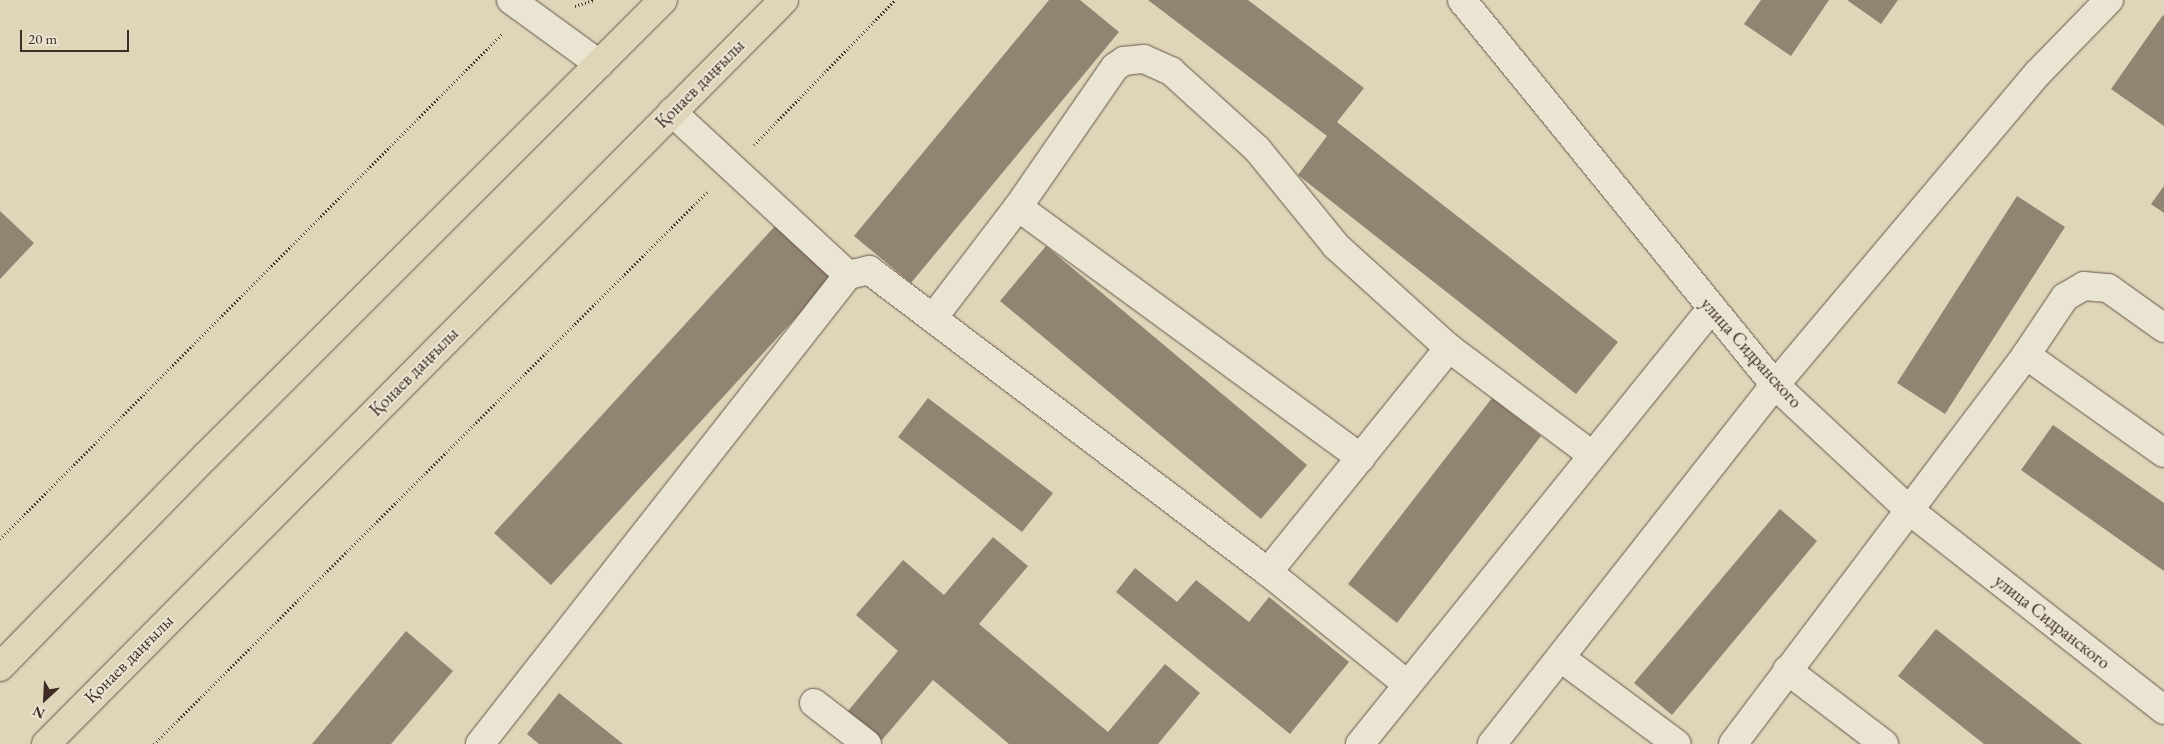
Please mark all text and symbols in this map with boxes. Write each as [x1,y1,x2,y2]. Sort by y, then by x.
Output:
scale bar [22,20,131,52]
text: 20 m [28,29,57,48]
street label: Қонаев даңғылы [651,35,749,133]
street label: улица Сидранского [1696,293,1806,413]
street label: Қонаев даңғылы [365,323,463,421]
street label: улица Сидранского [1990,570,2114,674]
street label: Қонаев даңғылы [80,610,178,708]
north arrow [20,674,70,724]
text: N [30,702,48,723]

